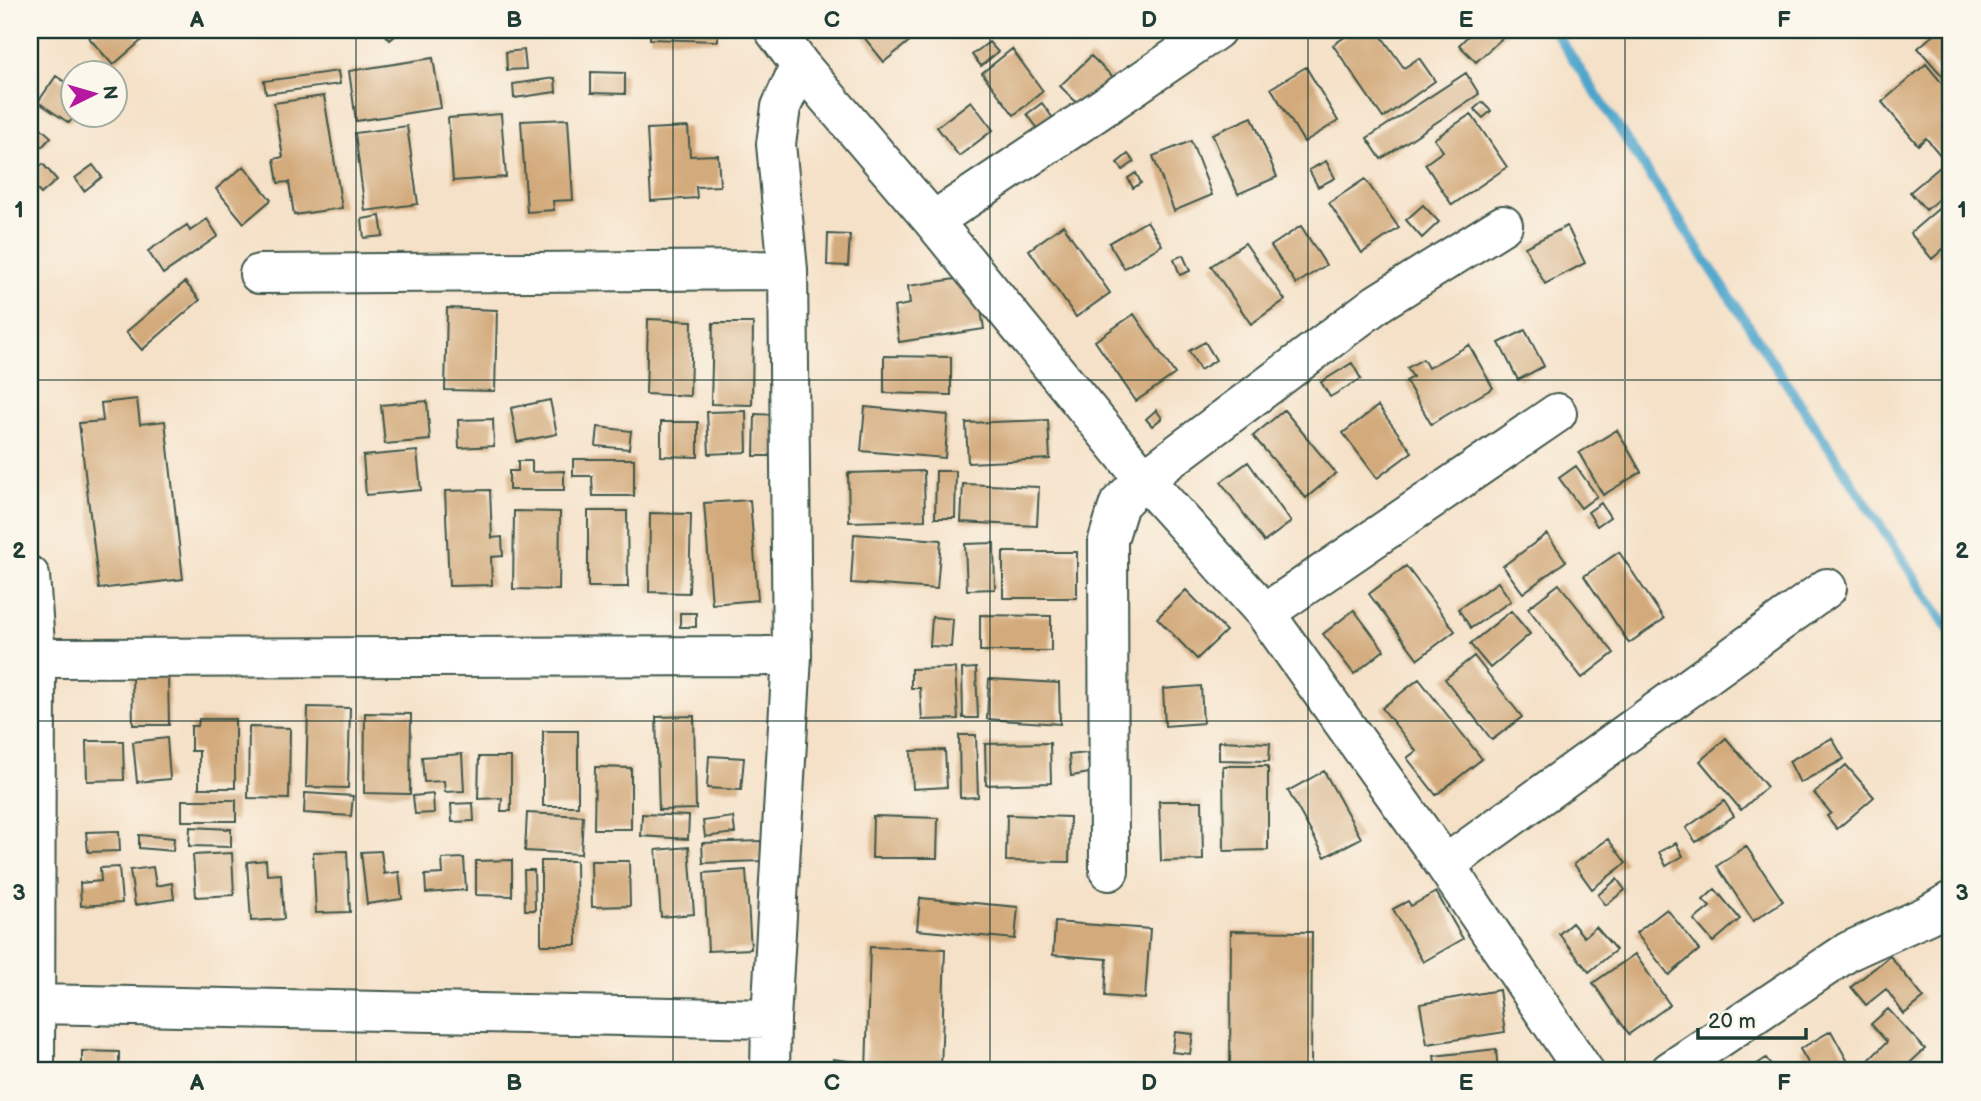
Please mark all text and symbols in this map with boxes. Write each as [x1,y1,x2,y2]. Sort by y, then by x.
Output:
text: A [189,6,205,34]
text: B [506,6,522,34]
text: C [824,6,840,34]
text: D [1141,6,1157,34]
text: E [1459,6,1474,34]
text: F [1777,6,1791,34]
north arrow [60,60,130,130]
text: N [97,85,122,101]
text: 1 [14,196,24,224]
text: 1 [1957,196,1967,224]
text: 2 [12,537,26,565]
text: 2 [1955,537,1969,565]
text: 3 [12,879,26,907]
text: 3 [1955,879,1969,907]
scale bar [1698,996,1806,1040]
text: 20 m [1708,1009,1756,1034]
text: A [189,1069,205,1097]
text: B [506,1069,522,1097]
text: C [824,1069,840,1097]
text: D [1141,1069,1157,1097]
text: E [1459,1069,1474,1097]
text: F [1777,1069,1791,1097]

